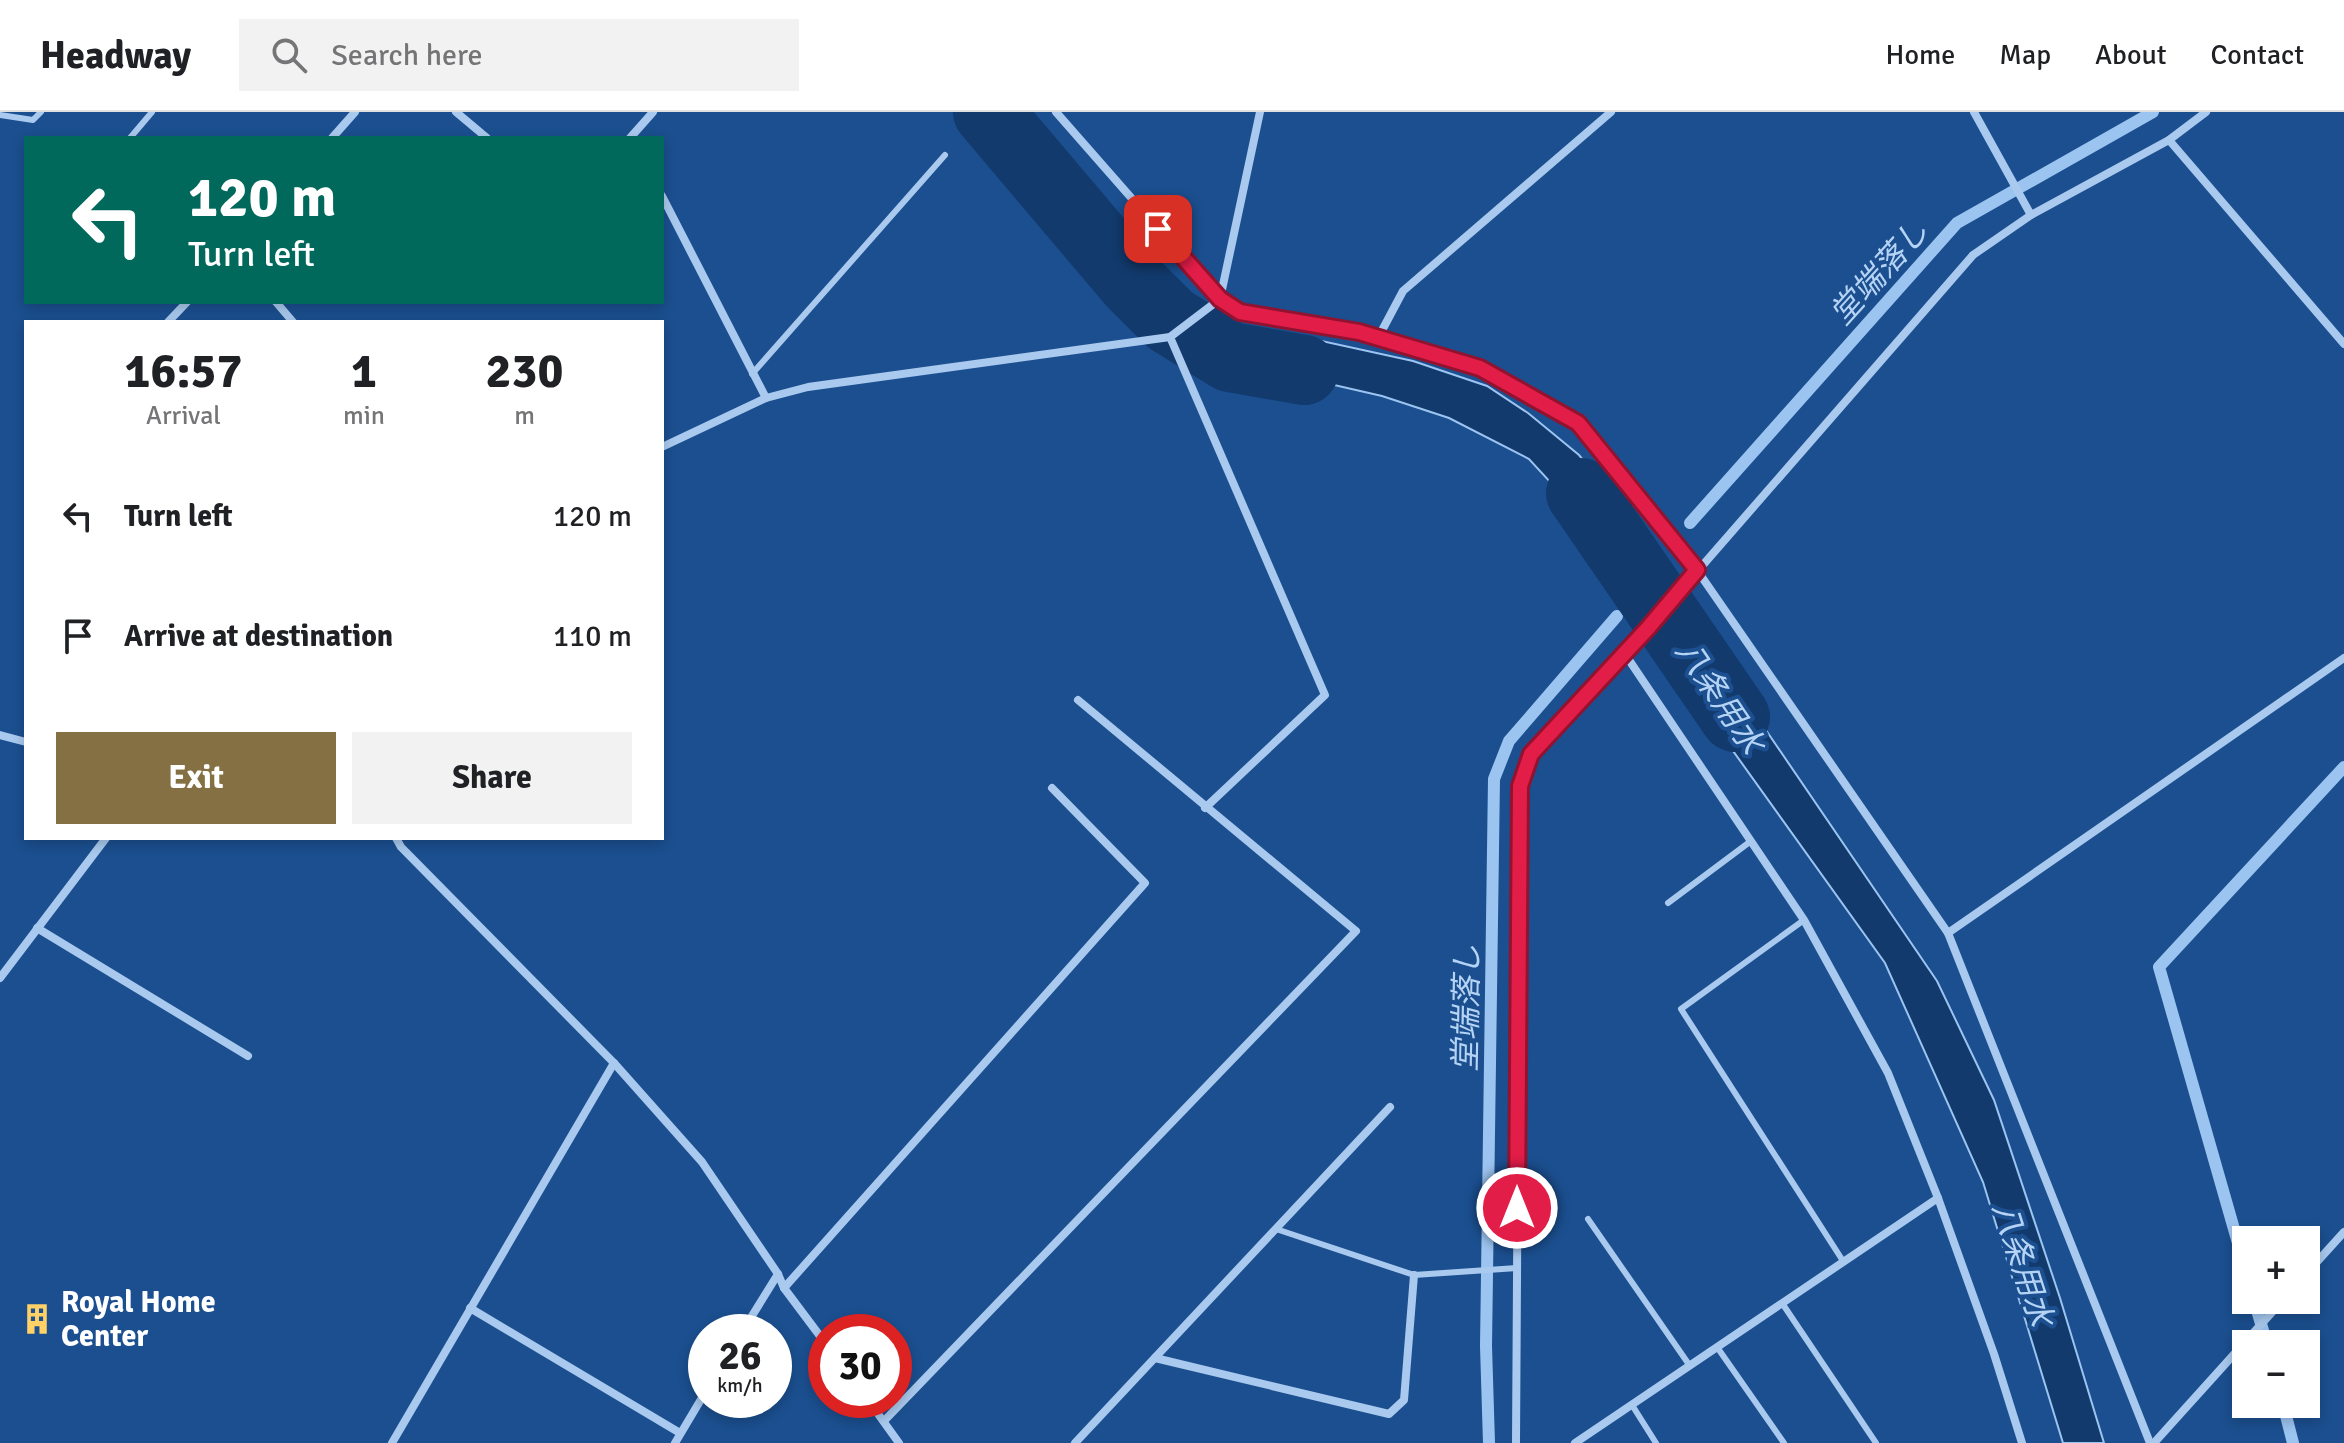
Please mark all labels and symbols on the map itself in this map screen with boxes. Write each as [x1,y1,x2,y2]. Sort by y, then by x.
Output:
pin [1124,195,1192,263]
water label: 堂端落し [1822,212,1937,333]
water label: 八条用水 [1668,633,1773,764]
water label: 堂端落し [1446,944,1487,1072]
position arrow [1475,1166,1559,1250]
water label: 八条用水 [1984,1197,2062,1334]
place label: Royal Home Center [61,1284,216,1355]
building icon: Royal Home Center [20,1302,54,1336]
speed limit sign: 30 [808,1314,912,1418]

